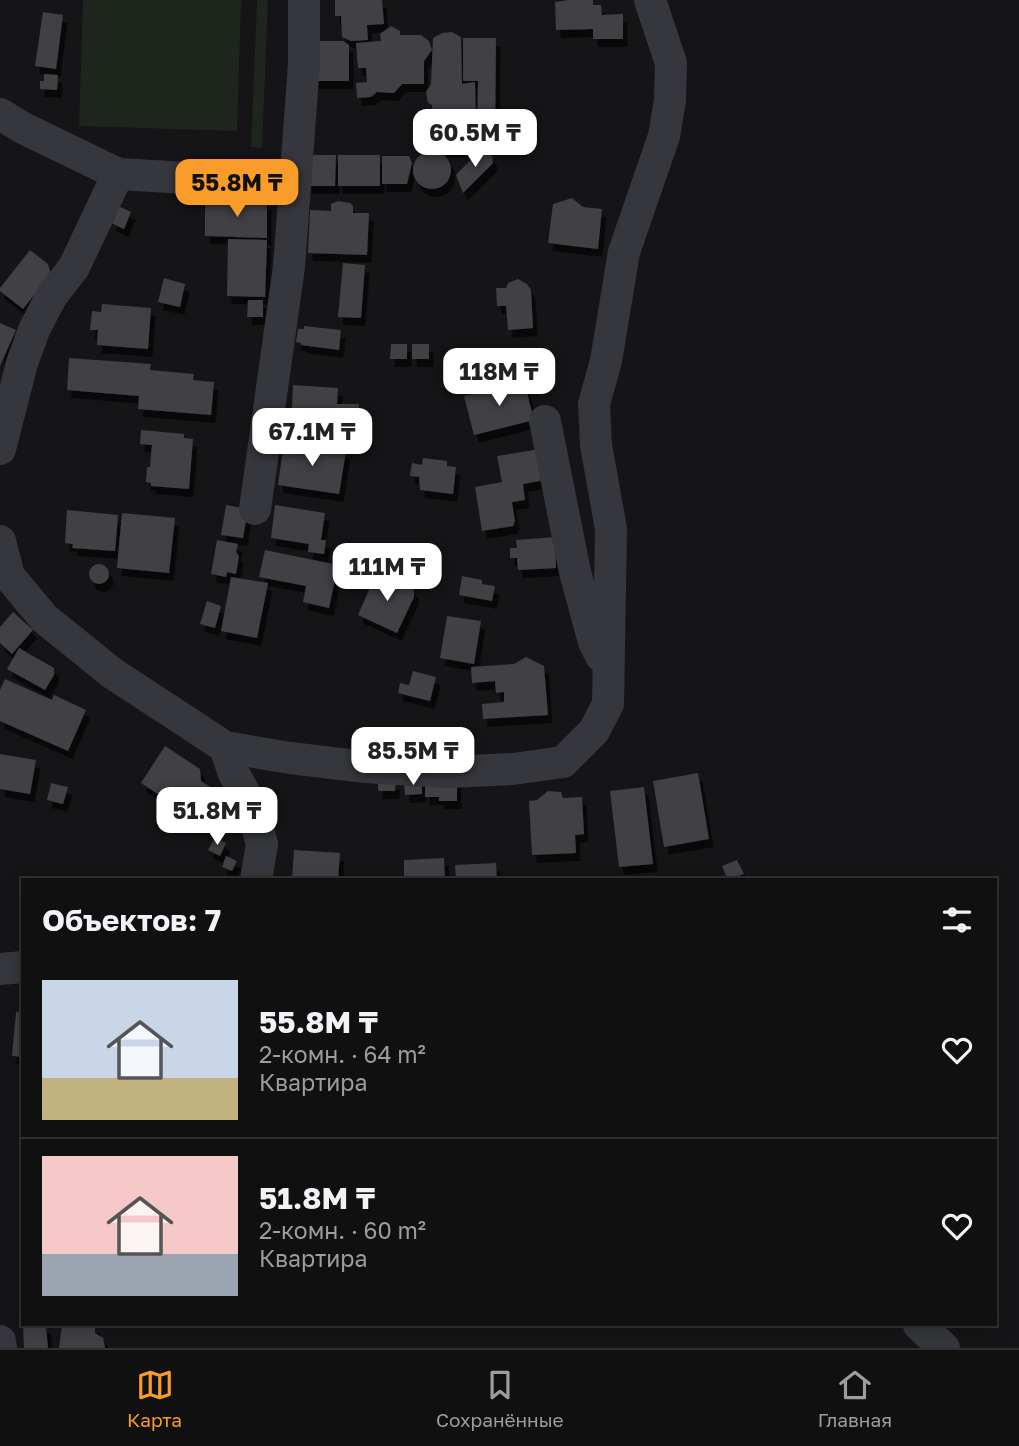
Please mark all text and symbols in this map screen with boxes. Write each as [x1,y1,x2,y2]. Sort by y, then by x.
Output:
pin: 60.5M ₸ [410,110,540,169]
text: 60.5M ₸ [429,118,521,146]
pin: 55.8M ₸ [172,160,302,219]
text: 55.8M ₸ [191,168,283,196]
pin: 118M ₸ [442,348,556,408]
text: 118M ₸ [459,357,539,385]
pin: 67.1M ₸ [247,408,377,468]
text: 67.1M ₸ [268,417,356,445]
pin: 111M ₸ [330,544,444,603]
text: 111M ₸ [349,552,425,580]
pin: 85.5M ₸ [348,728,478,787]
text: 85.5M ₸ [367,736,459,764]
pin: 51.8M ₸ [152,788,282,847]
text: 51.8M ₸ [172,796,262,824]
icon: filters [938,901,976,939]
text: Объектов: 7 [42,902,221,938]
text: 55.8M ₸ [259,1004,378,1040]
icon: home [98,1008,182,1092]
icon: heart [938,1031,976,1069]
text: 2-комн. · 64 m² [259,1040,426,1068]
text: Квартира [259,1068,367,1096]
text: 51.8M ₸ [259,1180,375,1216]
icon: home [98,1184,182,1268]
icon: heart [938,1207,976,1245]
text: 2-комн. · 60 m² [259,1216,426,1244]
text: Квартира [259,1244,367,1272]
tab: Карта [127,1366,182,1431]
tab: Сохранённые [436,1366,564,1431]
tab: Главная [818,1366,892,1431]

